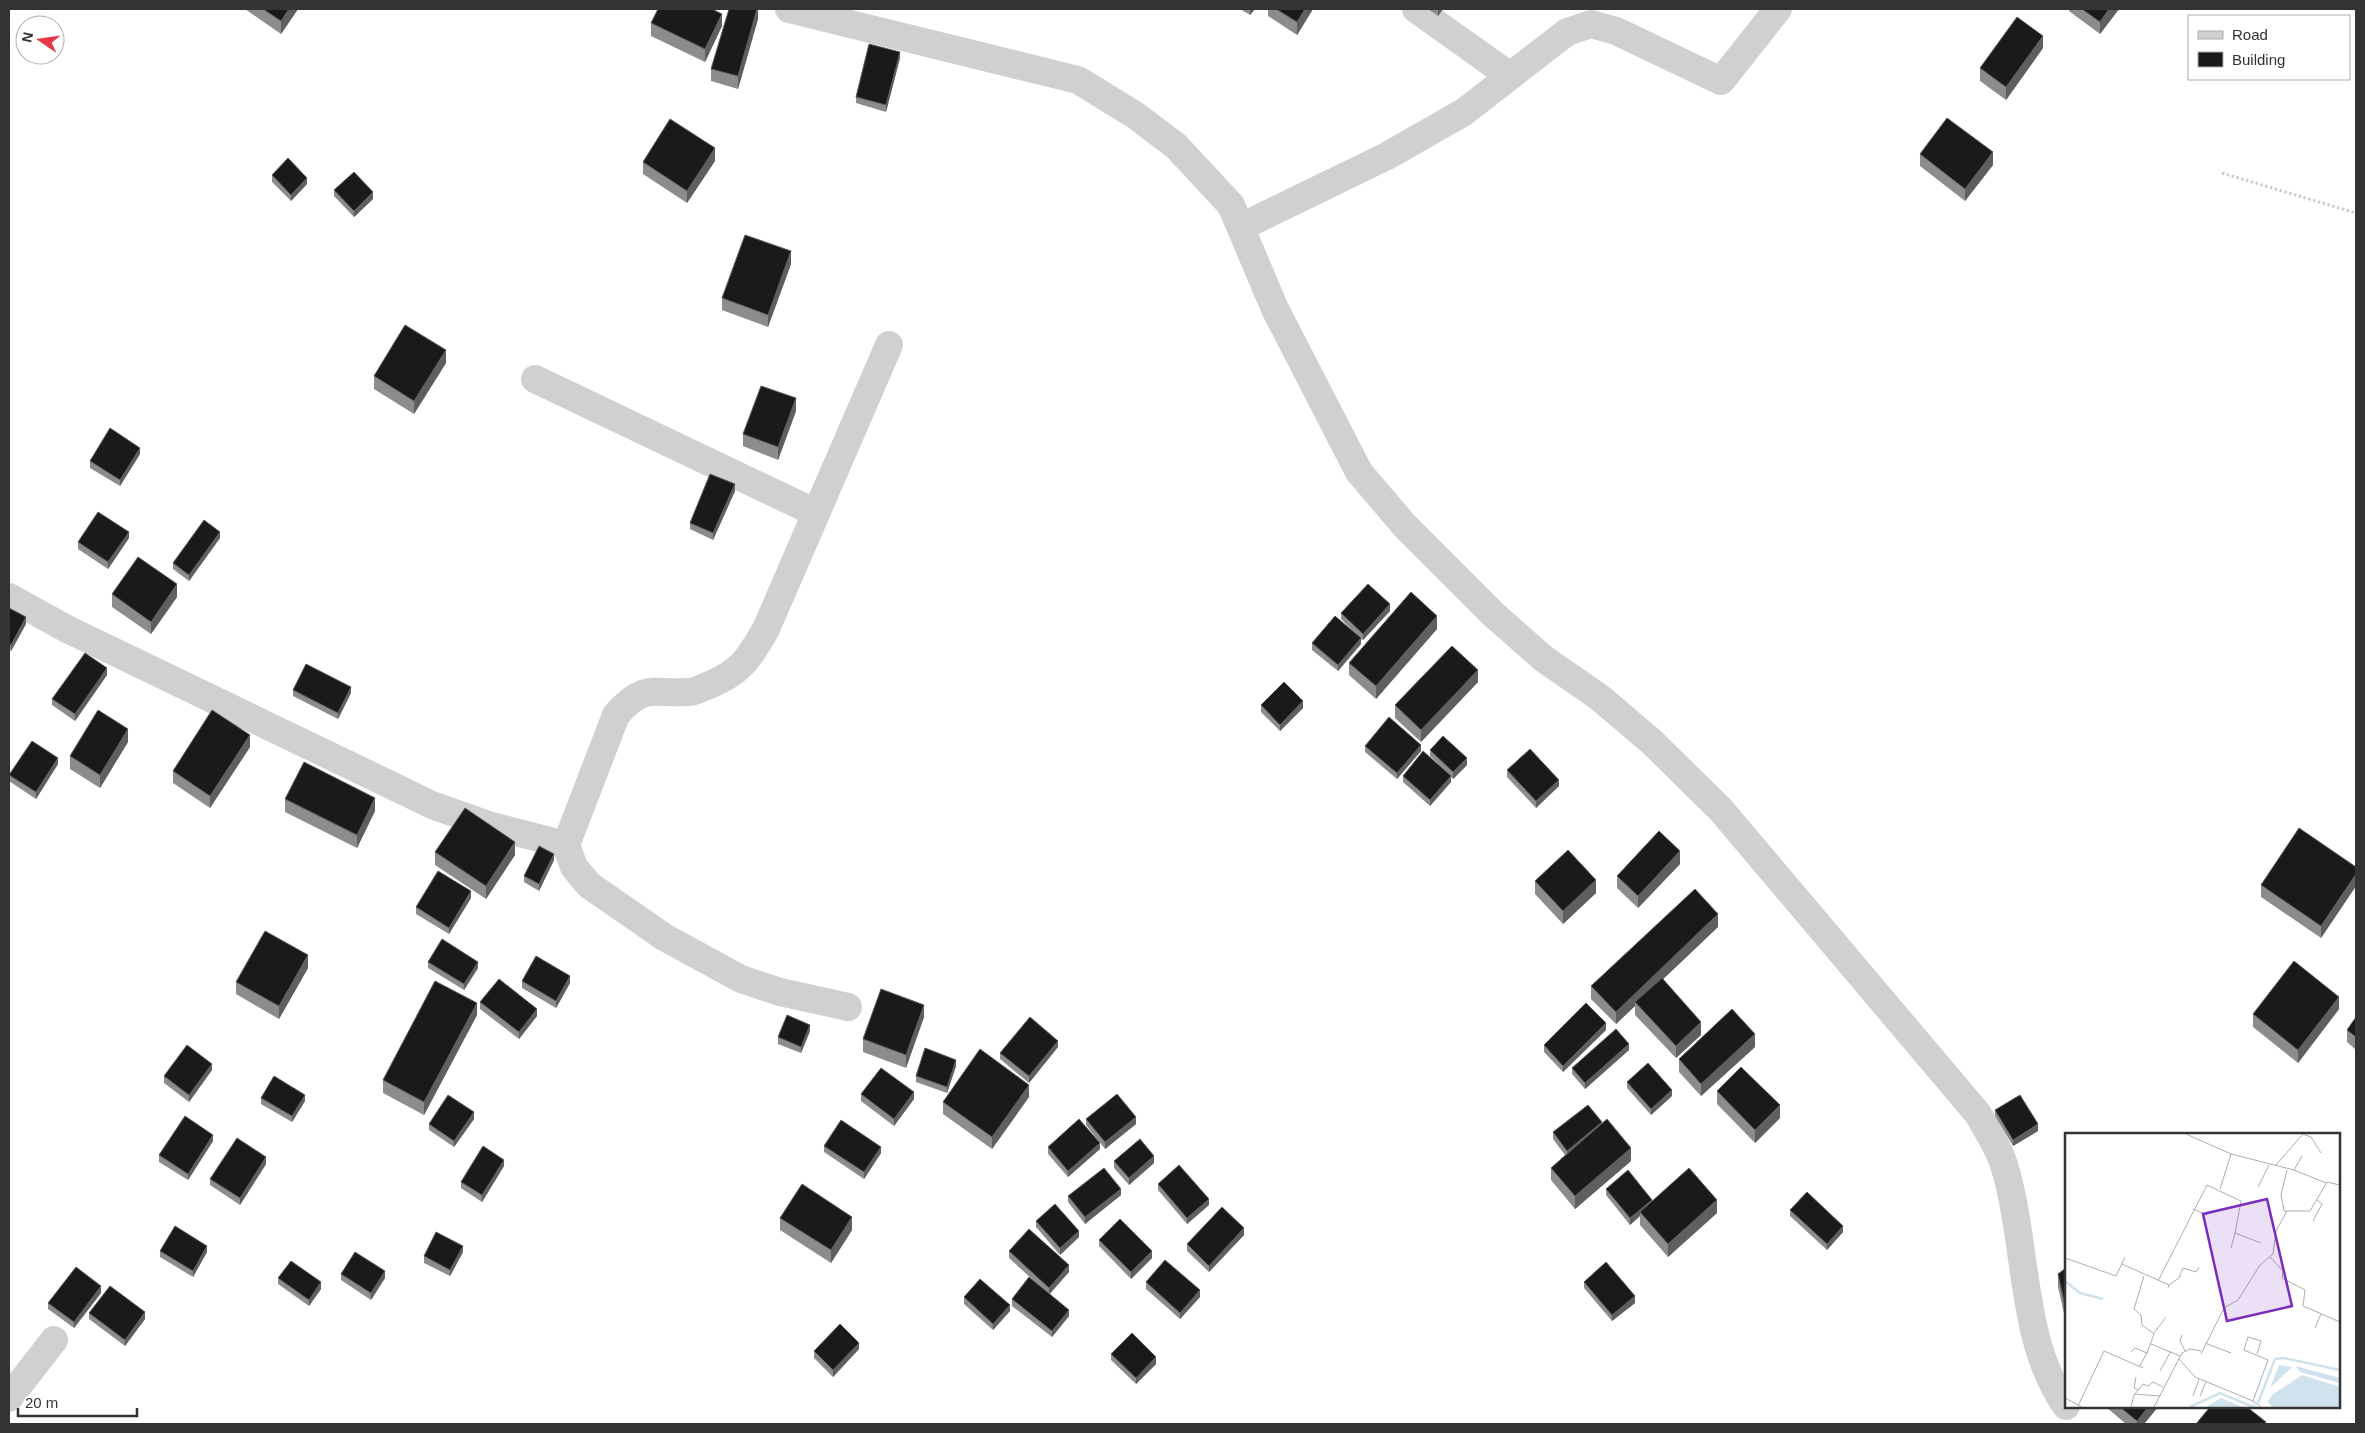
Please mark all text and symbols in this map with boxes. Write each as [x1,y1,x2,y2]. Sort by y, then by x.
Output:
north arrow [15,15,65,65]
legend [2188,15,2350,80]
text: Road [2232,26,2268,43]
text: N [18,30,36,44]
text: Building [2232,51,2285,68]
inset map [2065,1133,2340,1408]
scale bar [18,1386,136,1418]
text: 20 m [25,1394,58,1411]

